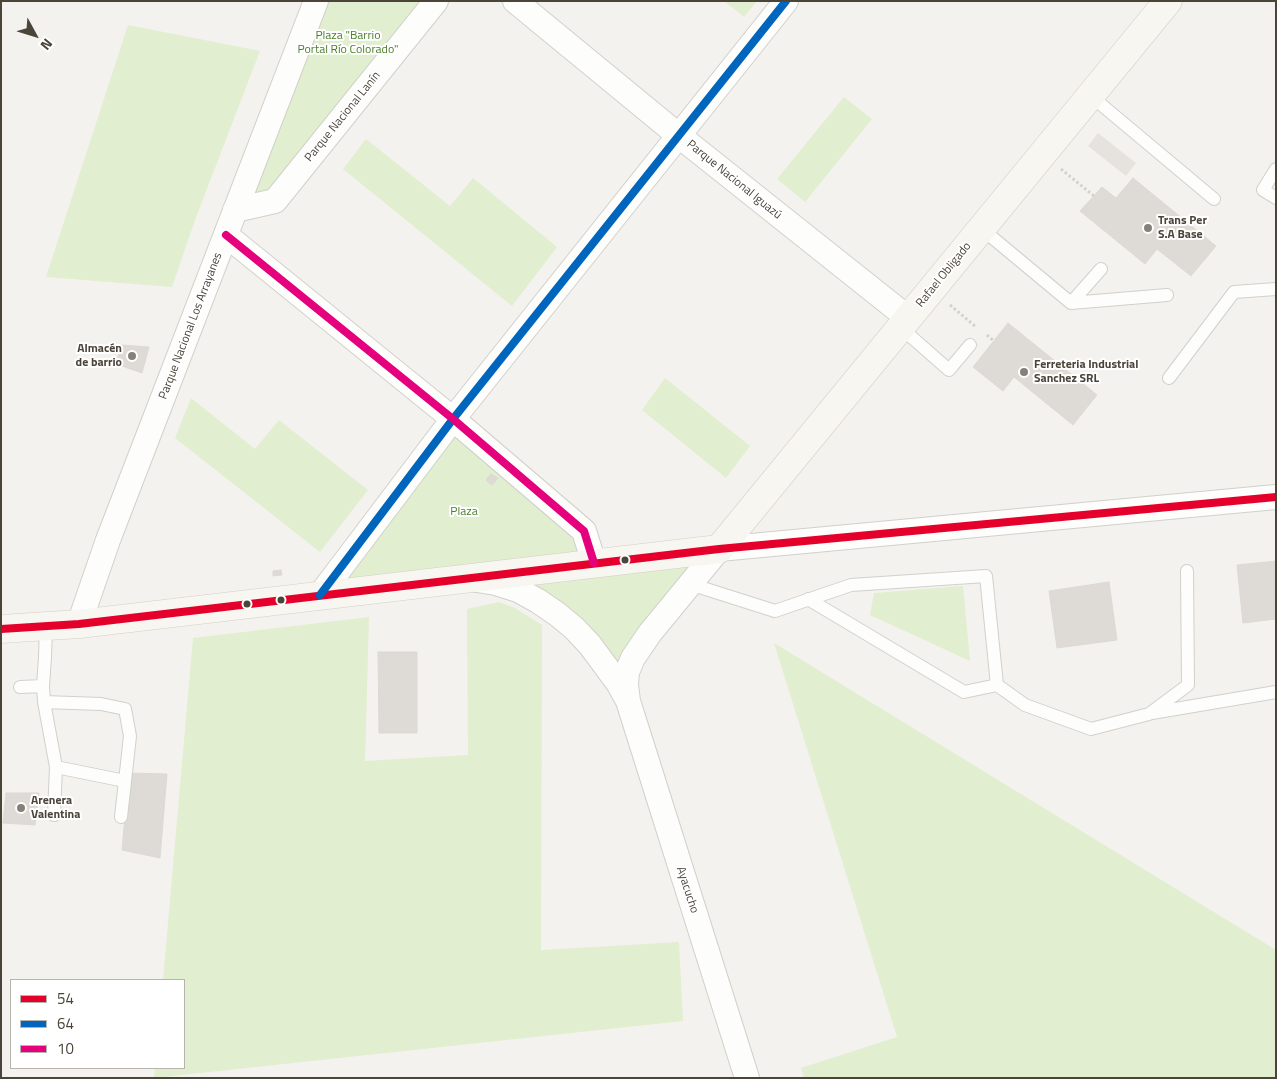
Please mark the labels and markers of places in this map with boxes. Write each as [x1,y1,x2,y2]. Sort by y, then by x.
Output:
place label: Trans Per S.A Base [1158,214,1207,242]
marker: Trans Per S.A Base [1142,222,1154,234]
place label: Almacén de barrio [76,342,122,370]
marker: Almacén de barrio [126,350,138,362]
place label: Ferreteria Industrial Sanchez SRL [1034,358,1138,386]
marker: Ferreteria Industrial Sanchez SRL [1018,366,1030,378]
unlabelled marker [620,555,630,565]
unlabelled marker [276,595,286,605]
unlabelled marker [242,599,252,609]
place label: Arenera Valentina [31,794,80,822]
marker: Arenera Valentina [15,802,27,814]

